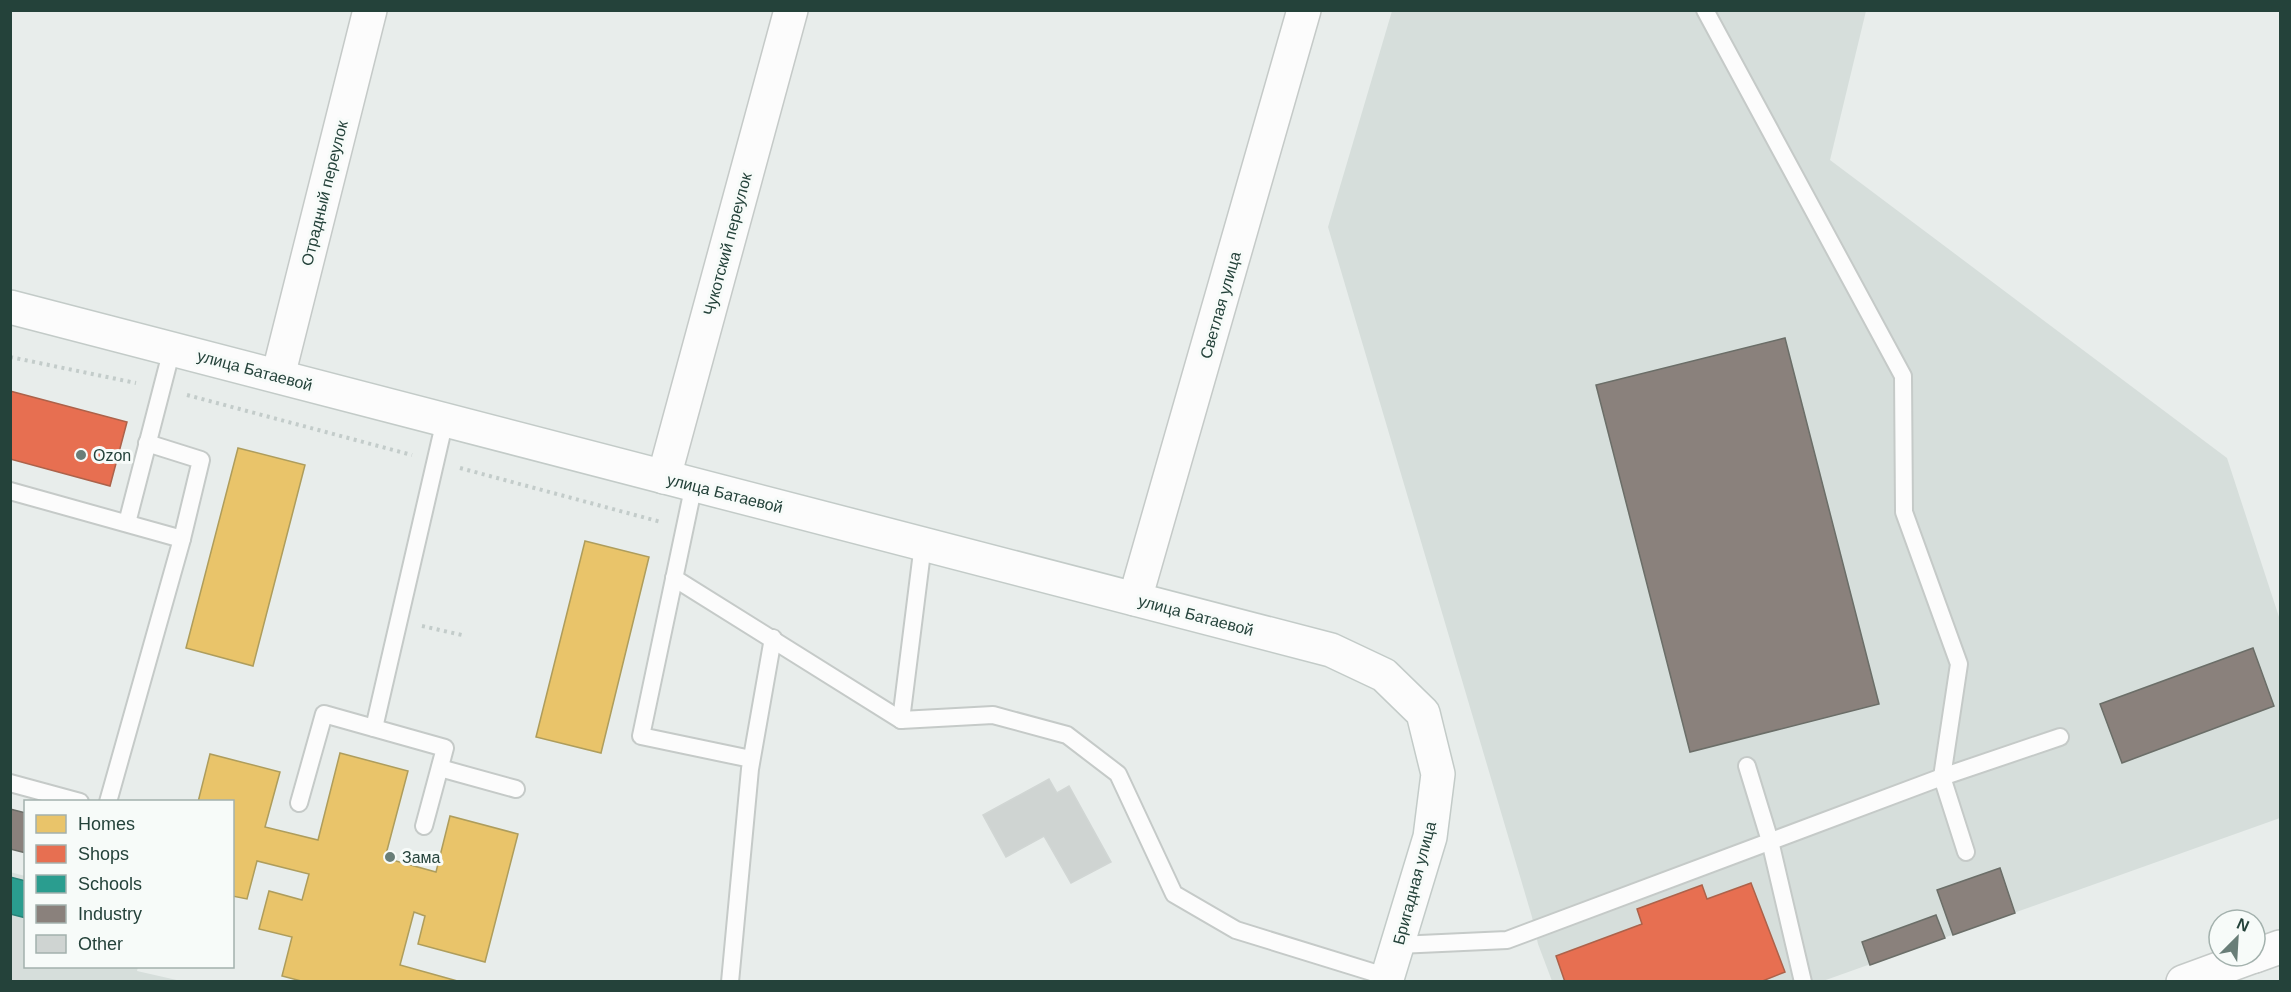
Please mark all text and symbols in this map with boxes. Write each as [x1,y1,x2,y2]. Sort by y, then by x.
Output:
street label: Отрадный переулок [298,118,351,267]
street label: Чукотский переулок [700,170,755,317]
street label: Светлая улица [1197,250,1244,361]
street label: улица Батаевой [195,347,314,394]
place label: Ozon [93,447,131,464]
marker: Ozon [74,448,88,462]
street label: улица Батаевой [665,471,784,516]
street label: улица Батаевой [1136,592,1255,639]
legend [24,800,234,968]
text: Homes [78,814,135,834]
street label: Бригадная улица [1390,820,1439,947]
text: Shops [78,844,129,864]
place label: Зама [402,849,441,866]
marker: Зама [383,850,397,864]
text: Schools [78,874,142,894]
text: Industry [78,904,142,924]
north arrow [2207,908,2267,968]
text: N [2234,915,2252,935]
text: Other [78,934,123,954]

